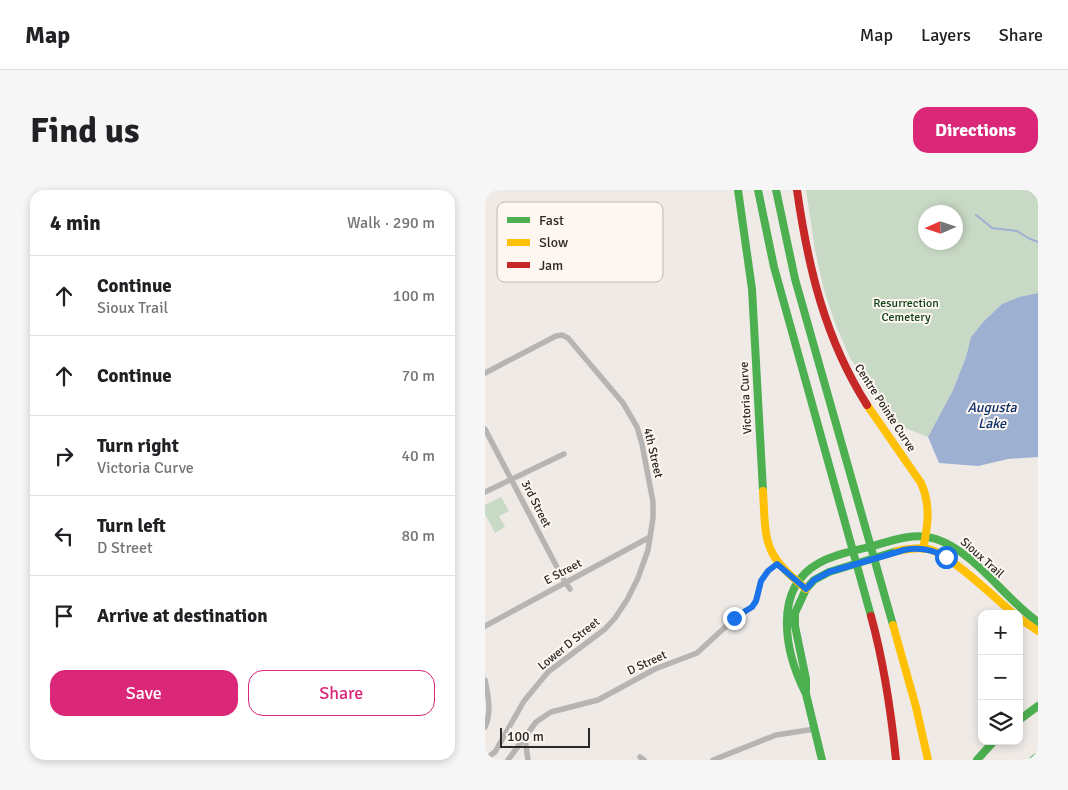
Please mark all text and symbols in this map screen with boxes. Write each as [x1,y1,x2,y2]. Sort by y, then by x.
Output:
text: Map [25,20,70,50]
text: Map [860,24,893,46]
text: Layers [921,24,971,46]
text: Share [999,24,1043,46]
button: Directions [913,107,1038,153]
text: Find us [30,109,140,152]
legend [497,202,663,282]
north arrow [918,205,963,250]
text: 4 min [50,210,101,236]
text: Fast [539,212,564,229]
text: Walk · 290 m [347,213,435,233]
text: Slow [539,234,568,251]
text: Jam [539,257,563,274]
text: Continue [97,274,172,298]
icon: ahead [50,282,78,310]
text: 100 m [393,286,435,306]
park label: Resurrection Cemetery [873,296,939,325]
text: Sioux Trail [97,298,168,318]
street label: Victoria Curve [737,361,755,435]
street label: Centre Pointe Curve [851,361,919,455]
icon: ahead [50,362,78,390]
text: Continue [97,364,172,388]
text: 70 m [401,366,435,386]
water label: Augusta Lake [967,399,1018,432]
street label: 4th Street [640,426,666,480]
text: Turn right [97,434,179,458]
icon: right [50,442,78,470]
text: 40 m [401,446,435,466]
text: Victoria Curve [97,458,194,478]
street label: 3rd Street [518,478,554,530]
text: Turn left [97,514,166,538]
icon: left [50,522,78,550]
text: 80 m [401,526,435,546]
street label: Sioux Trail [957,535,1007,582]
text: D Street [97,538,153,558]
route start [935,546,958,569]
street label: E Street [542,556,584,588]
icon: arrive [50,602,78,630]
text: Arrive at destination [97,604,268,628]
route end [723,607,746,630]
map controls [978,610,1023,745]
button: + [978,610,1023,655]
street label: Lower D Street [535,614,603,674]
street label: D Street [625,647,669,679]
button: − [978,655,1023,700]
button: Save [50,670,238,716]
button: Share [248,670,435,716]
button: layers [978,700,1023,745]
scale bar [500,725,590,748]
text: 100 m [507,728,544,745]

